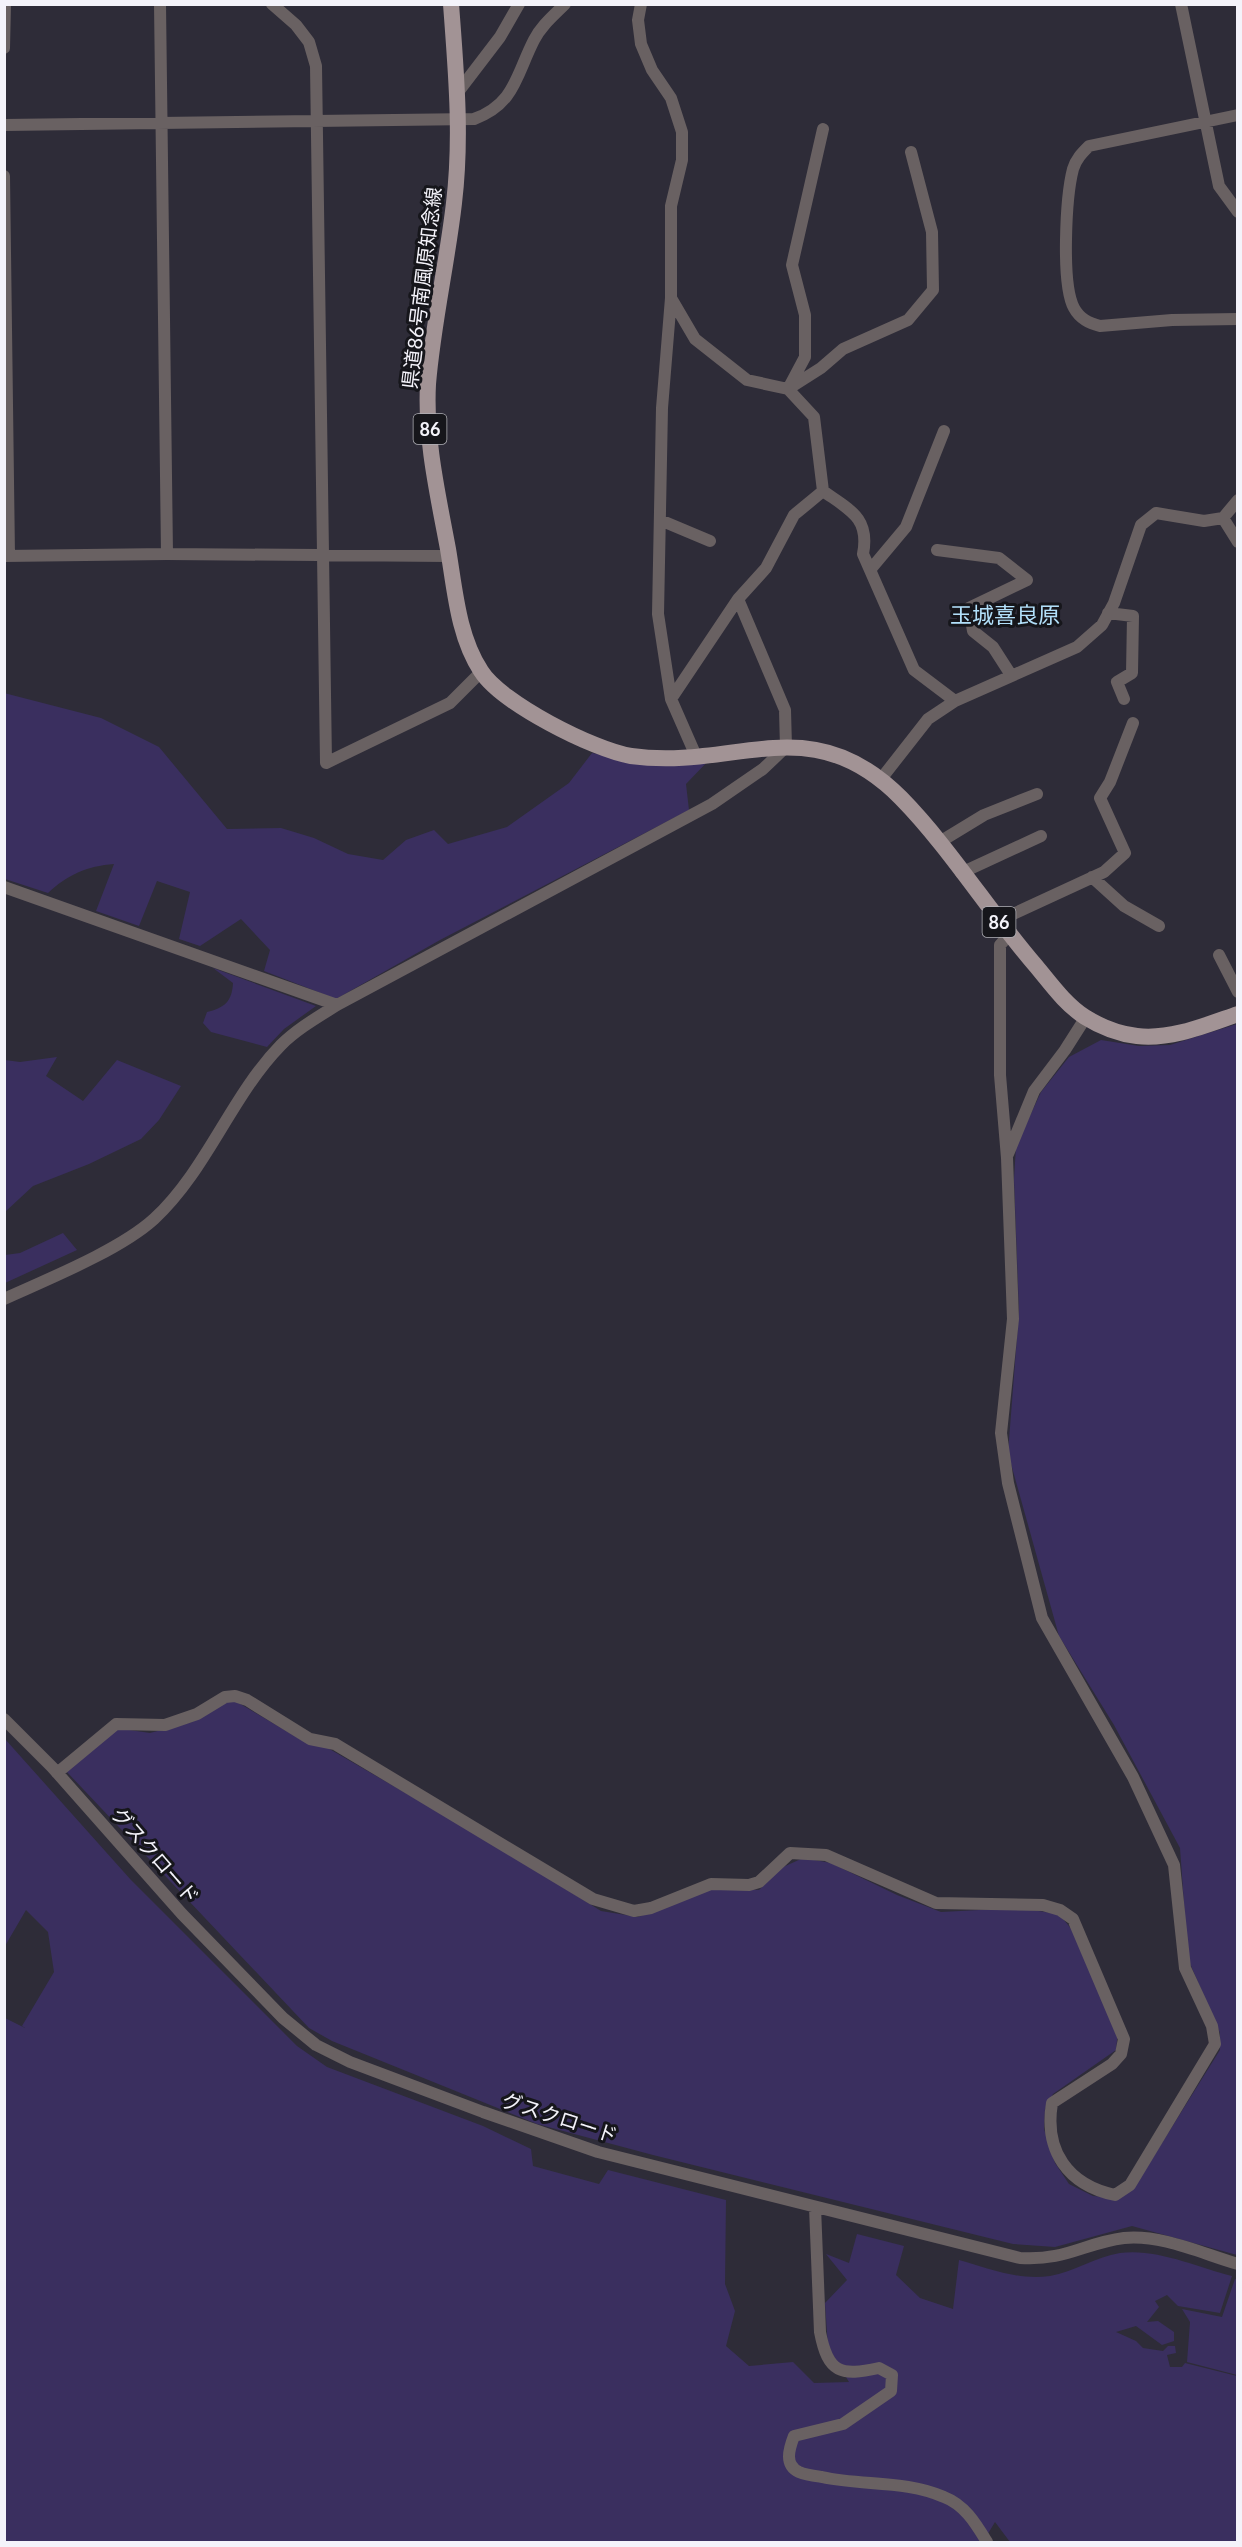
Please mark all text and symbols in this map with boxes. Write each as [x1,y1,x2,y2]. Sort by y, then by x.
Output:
street label: 県道86号南風原知念線 [397,186,445,390]
road number: 86 [414,414,446,444]
district label: 玉城喜良原 [950,601,1060,628]
road number: 86 [982,907,1016,937]
street label: グスクロード [108,1802,204,1908]
street label: グスクロード [499,2087,621,2147]

